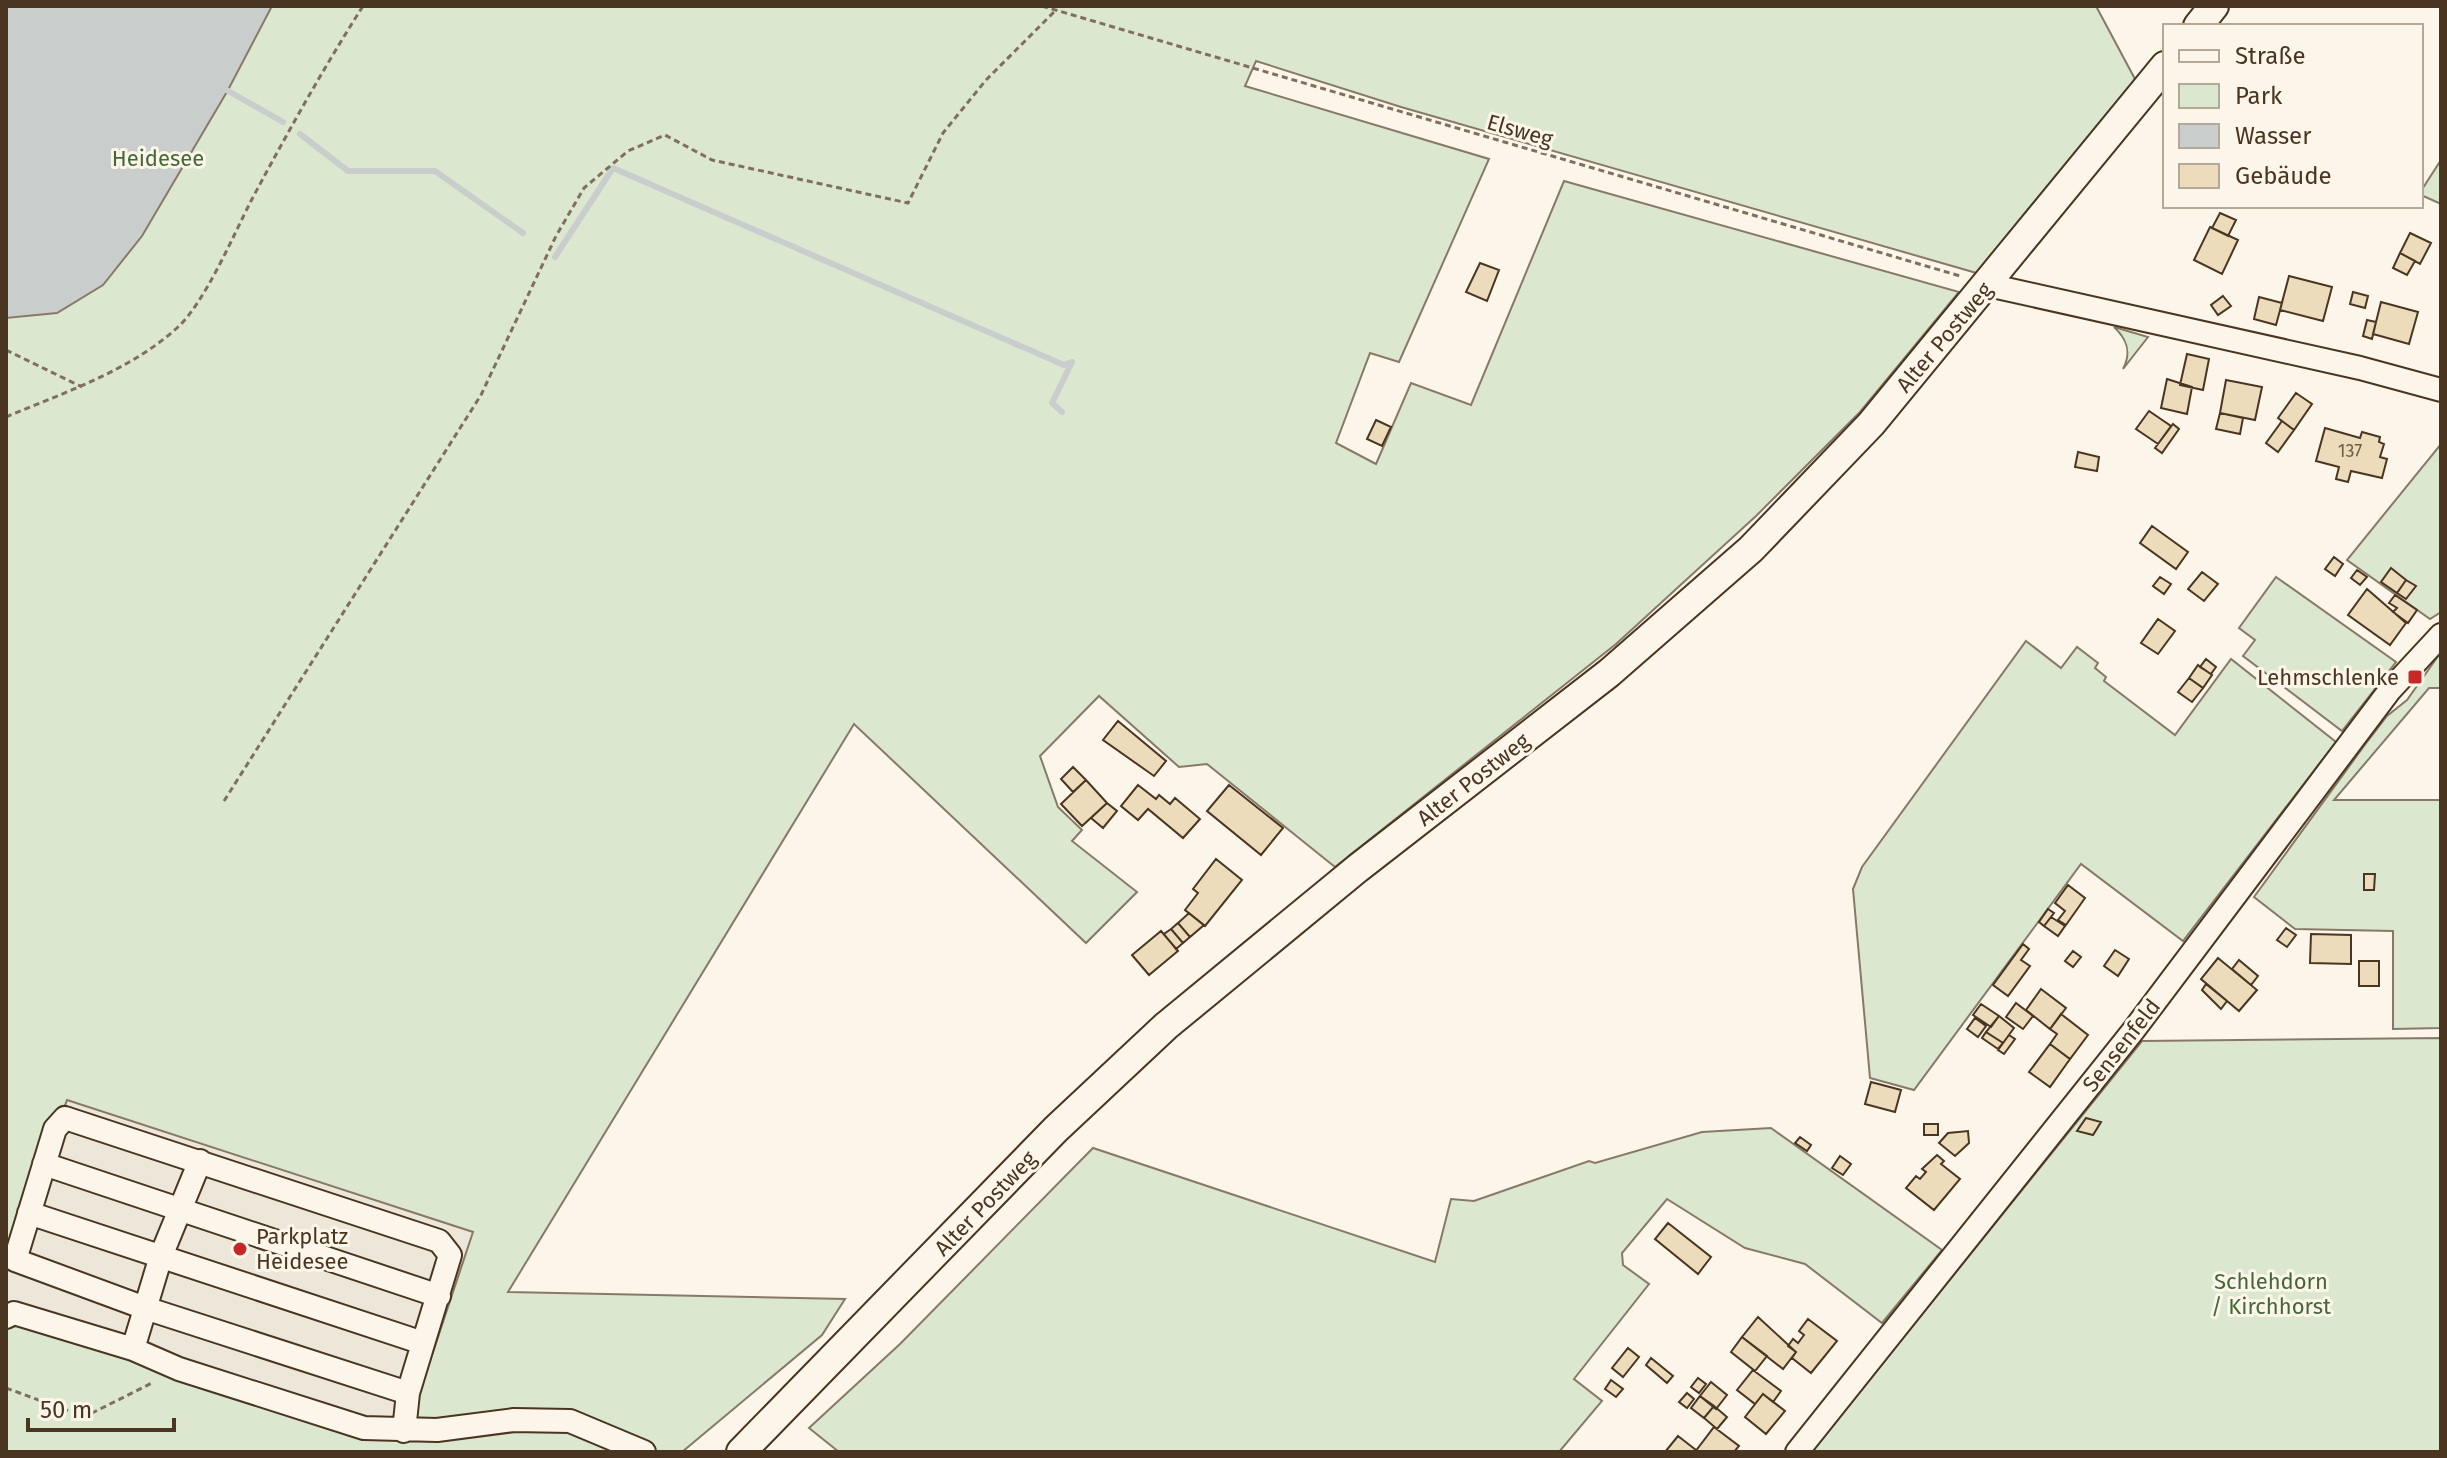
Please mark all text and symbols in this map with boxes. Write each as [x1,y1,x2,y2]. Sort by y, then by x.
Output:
legend [2163,24,2423,208]
text: Straße [2235,42,2306,70]
text: Park [2235,82,2283,110]
street label: Elsweg [1484,108,1557,153]
text: Wasser [2235,122,2312,150]
park label: Heidesee [112,145,204,172]
text: Gebäude [2235,162,2332,190]
street label: Alter Postweg [1891,276,1999,398]
house number: 137 [2338,440,2362,462]
place label: Lehmschlenke [2257,664,2399,691]
marker: Lehmschlenke [2406,668,2424,686]
street label: Alter Postweg [1412,727,1535,832]
street label: Sensenfeld [2077,993,2166,1097]
street label: Alter Postweg [929,1145,1042,1261]
place label: Parkplatz Heidesee [256,1223,349,1275]
marker: Parkplatz Heidesee [231,1240,249,1258]
park label: Schlehdorn / Kirchhorst [2211,1268,2331,1320]
scale bar [28,1382,174,1432]
text: 50 m [40,1396,92,1424]

